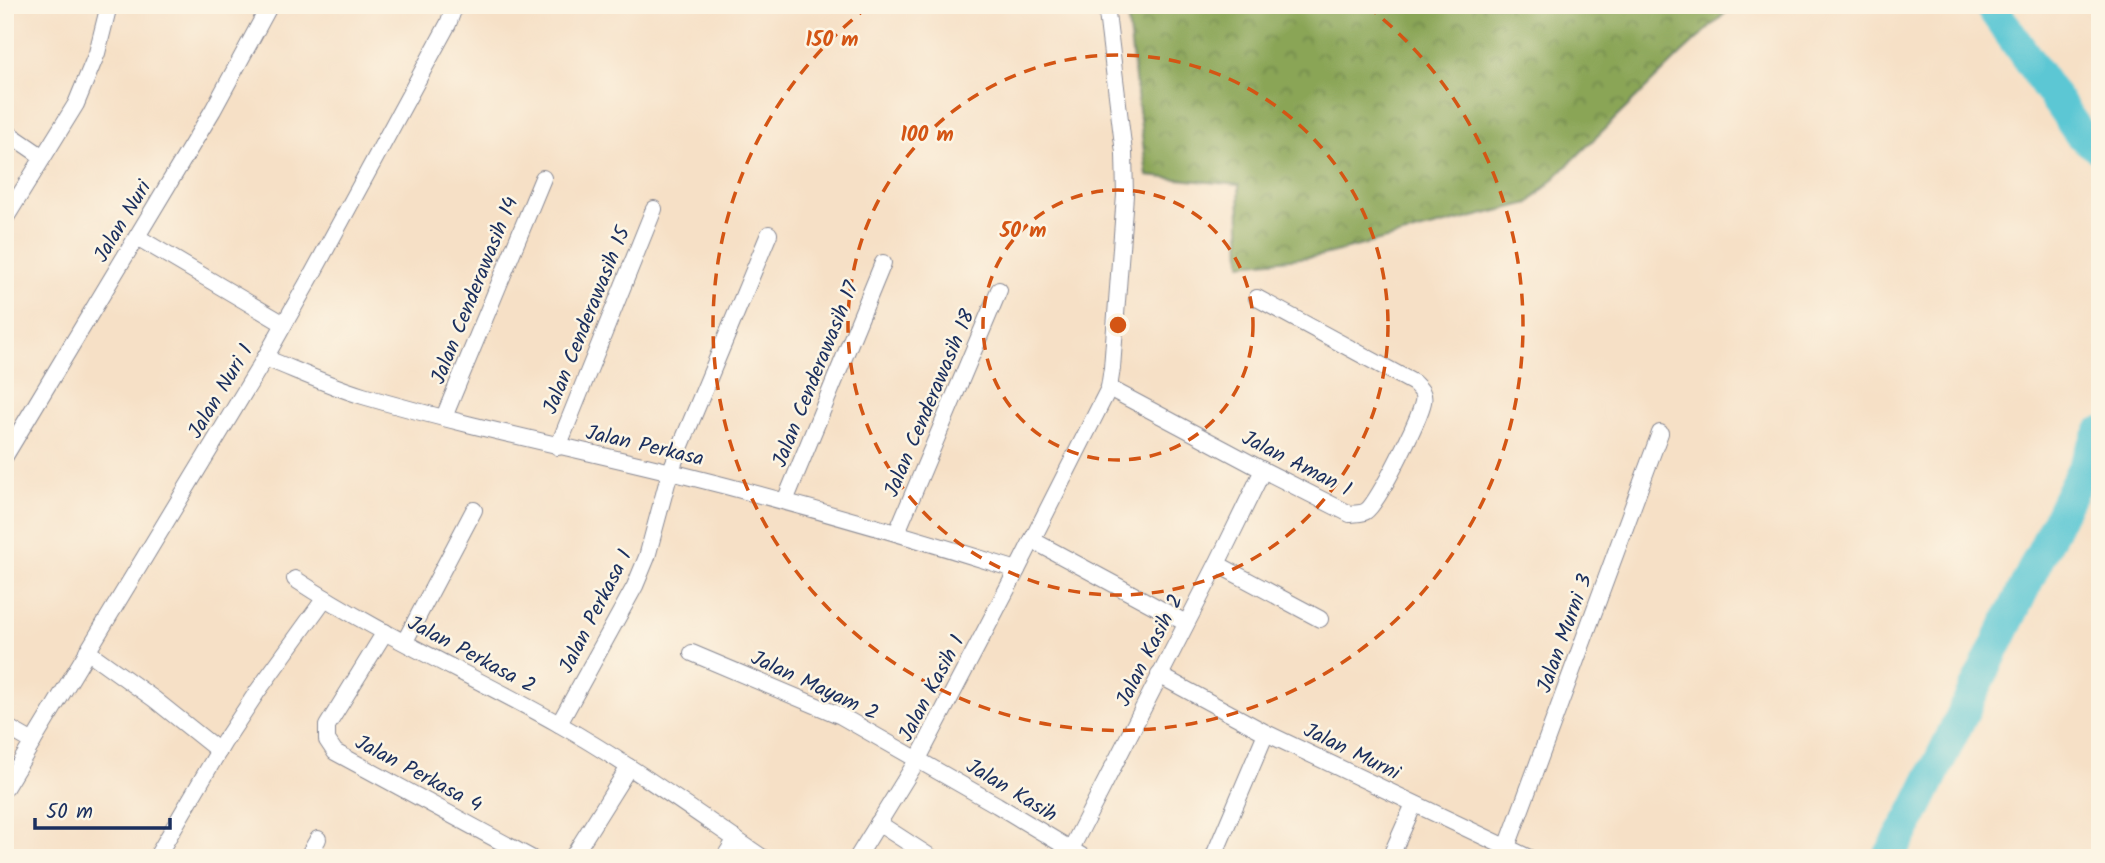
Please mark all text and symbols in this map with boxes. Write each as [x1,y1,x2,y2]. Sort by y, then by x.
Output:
text: 150 m [805,24,859,57]
text: 100 m [900,119,954,152]
street label: Jalan Nuri [86,174,161,269]
street label: Jalan Cenderawasih 14 [423,192,528,389]
text: 50 m [999,215,1046,248]
street label: Jalan Cenderawasih 15 [535,220,641,419]
street label: Jalan Cenderawasih 17 [764,275,869,473]
street label: Jalan Cenderawasih 18 [876,304,985,503]
centre of rings [1106,313,1130,337]
street label: Jalan Nuri 1 [180,338,263,446]
street label: Jalan Perkasa [582,417,707,476]
street label: Jalan Aman 1 [1235,422,1357,506]
street label: Jalan Perkasa 1 [551,544,642,680]
street label: Jalan Murni 3 [1529,569,1602,698]
street label: Jalan Kasih 2 [1108,589,1193,713]
street label: Jalan Perkasa 2 [401,608,541,703]
street label: Jalan Kasih 1 [890,629,974,748]
street label: Jalan Mayam 2 [745,642,884,730]
street label: Jalan Murni [1297,715,1406,790]
street label: Jalan Perkasa 4 [348,727,488,822]
street label: Jalan Kasih [959,751,1063,832]
scale bar [35,786,170,830]
text: 50 m [46,796,93,829]

